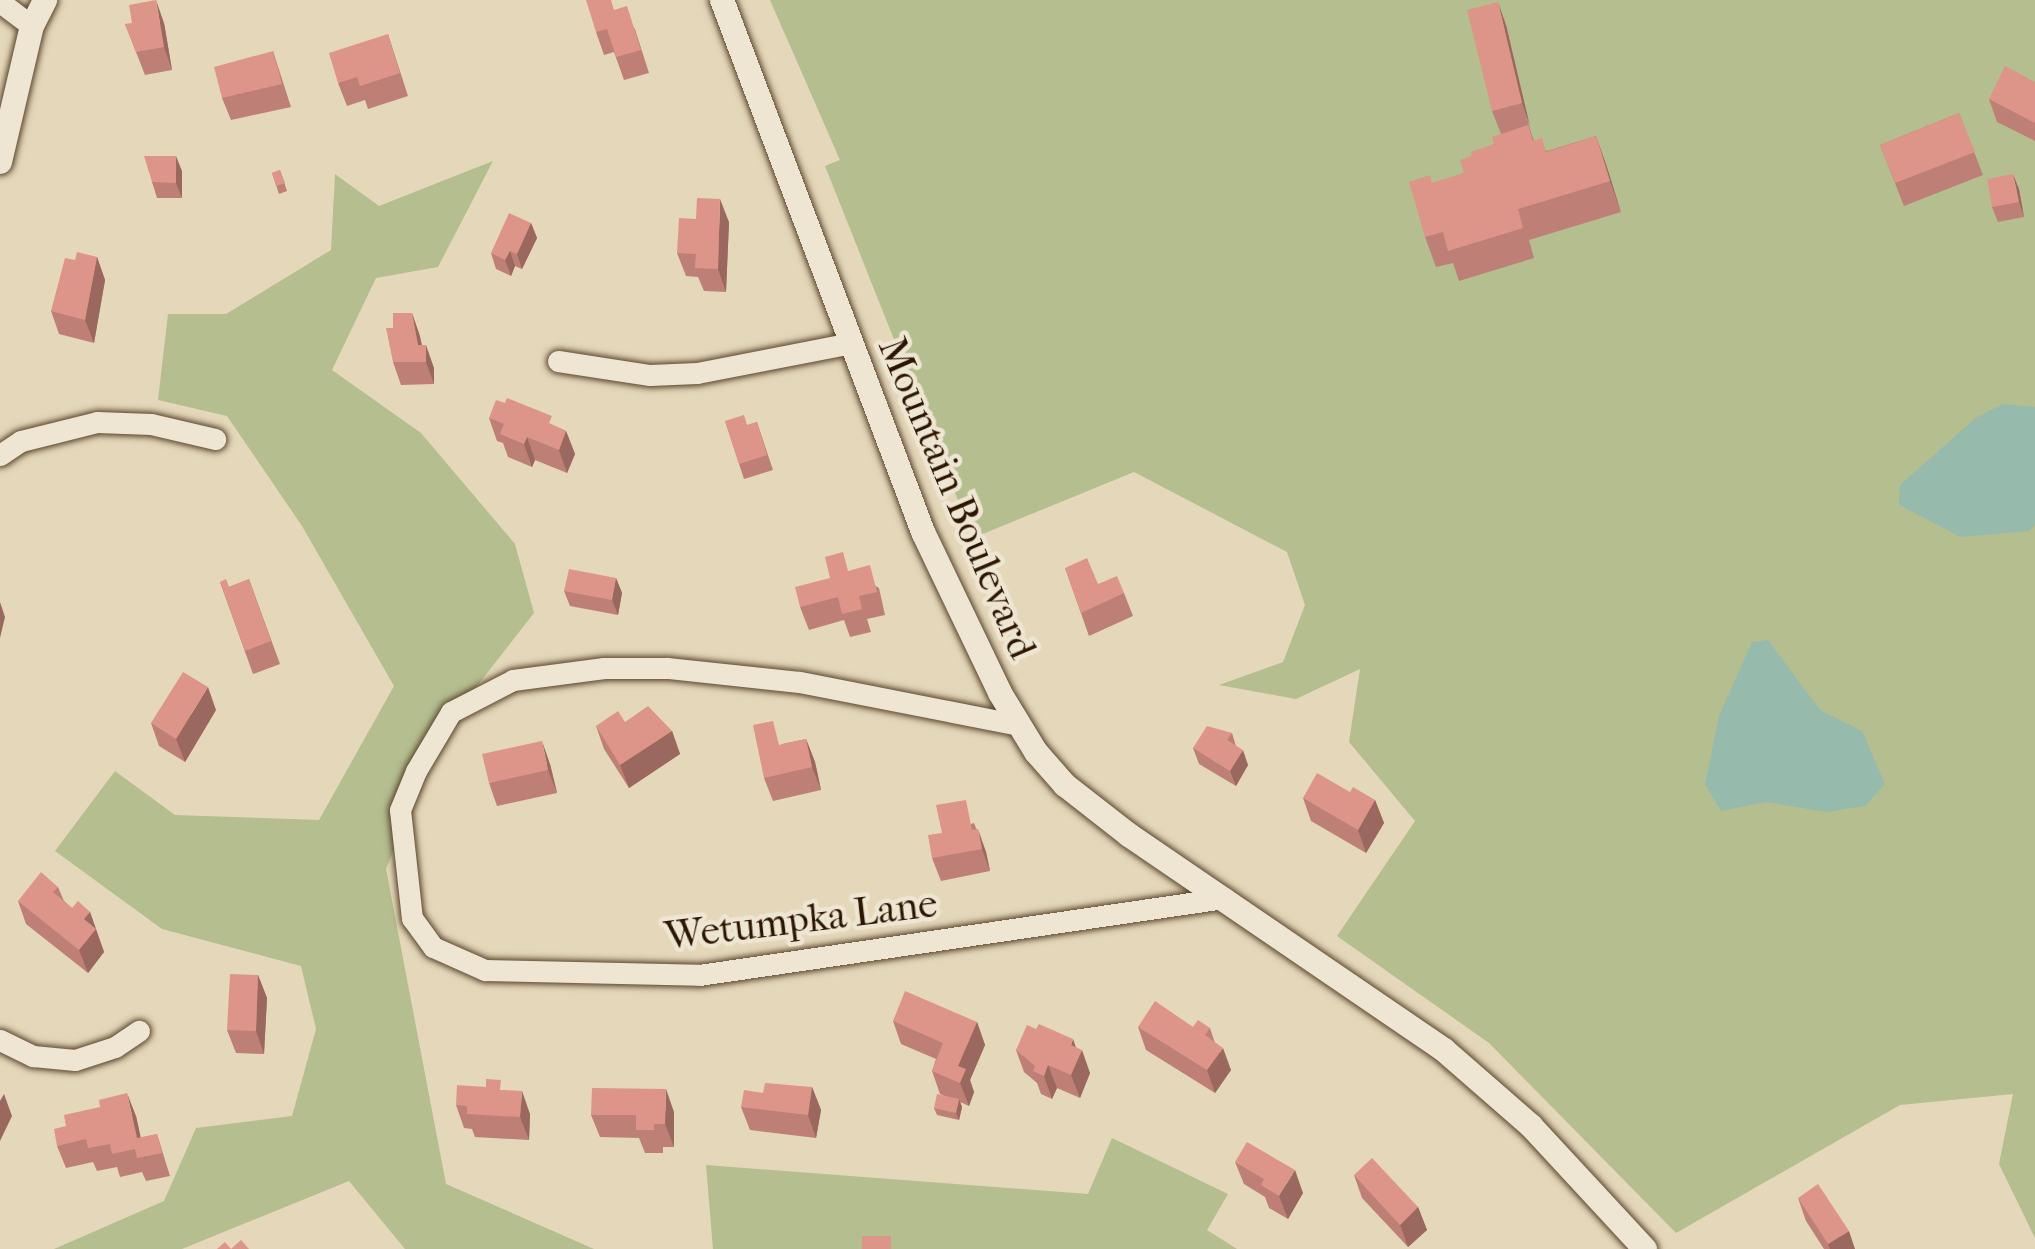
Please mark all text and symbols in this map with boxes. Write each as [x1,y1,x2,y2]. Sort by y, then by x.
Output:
street label: Mountain Boulevard [868,330,1046,666]
street label: Wetumpka Lane [662,880,940,960]

